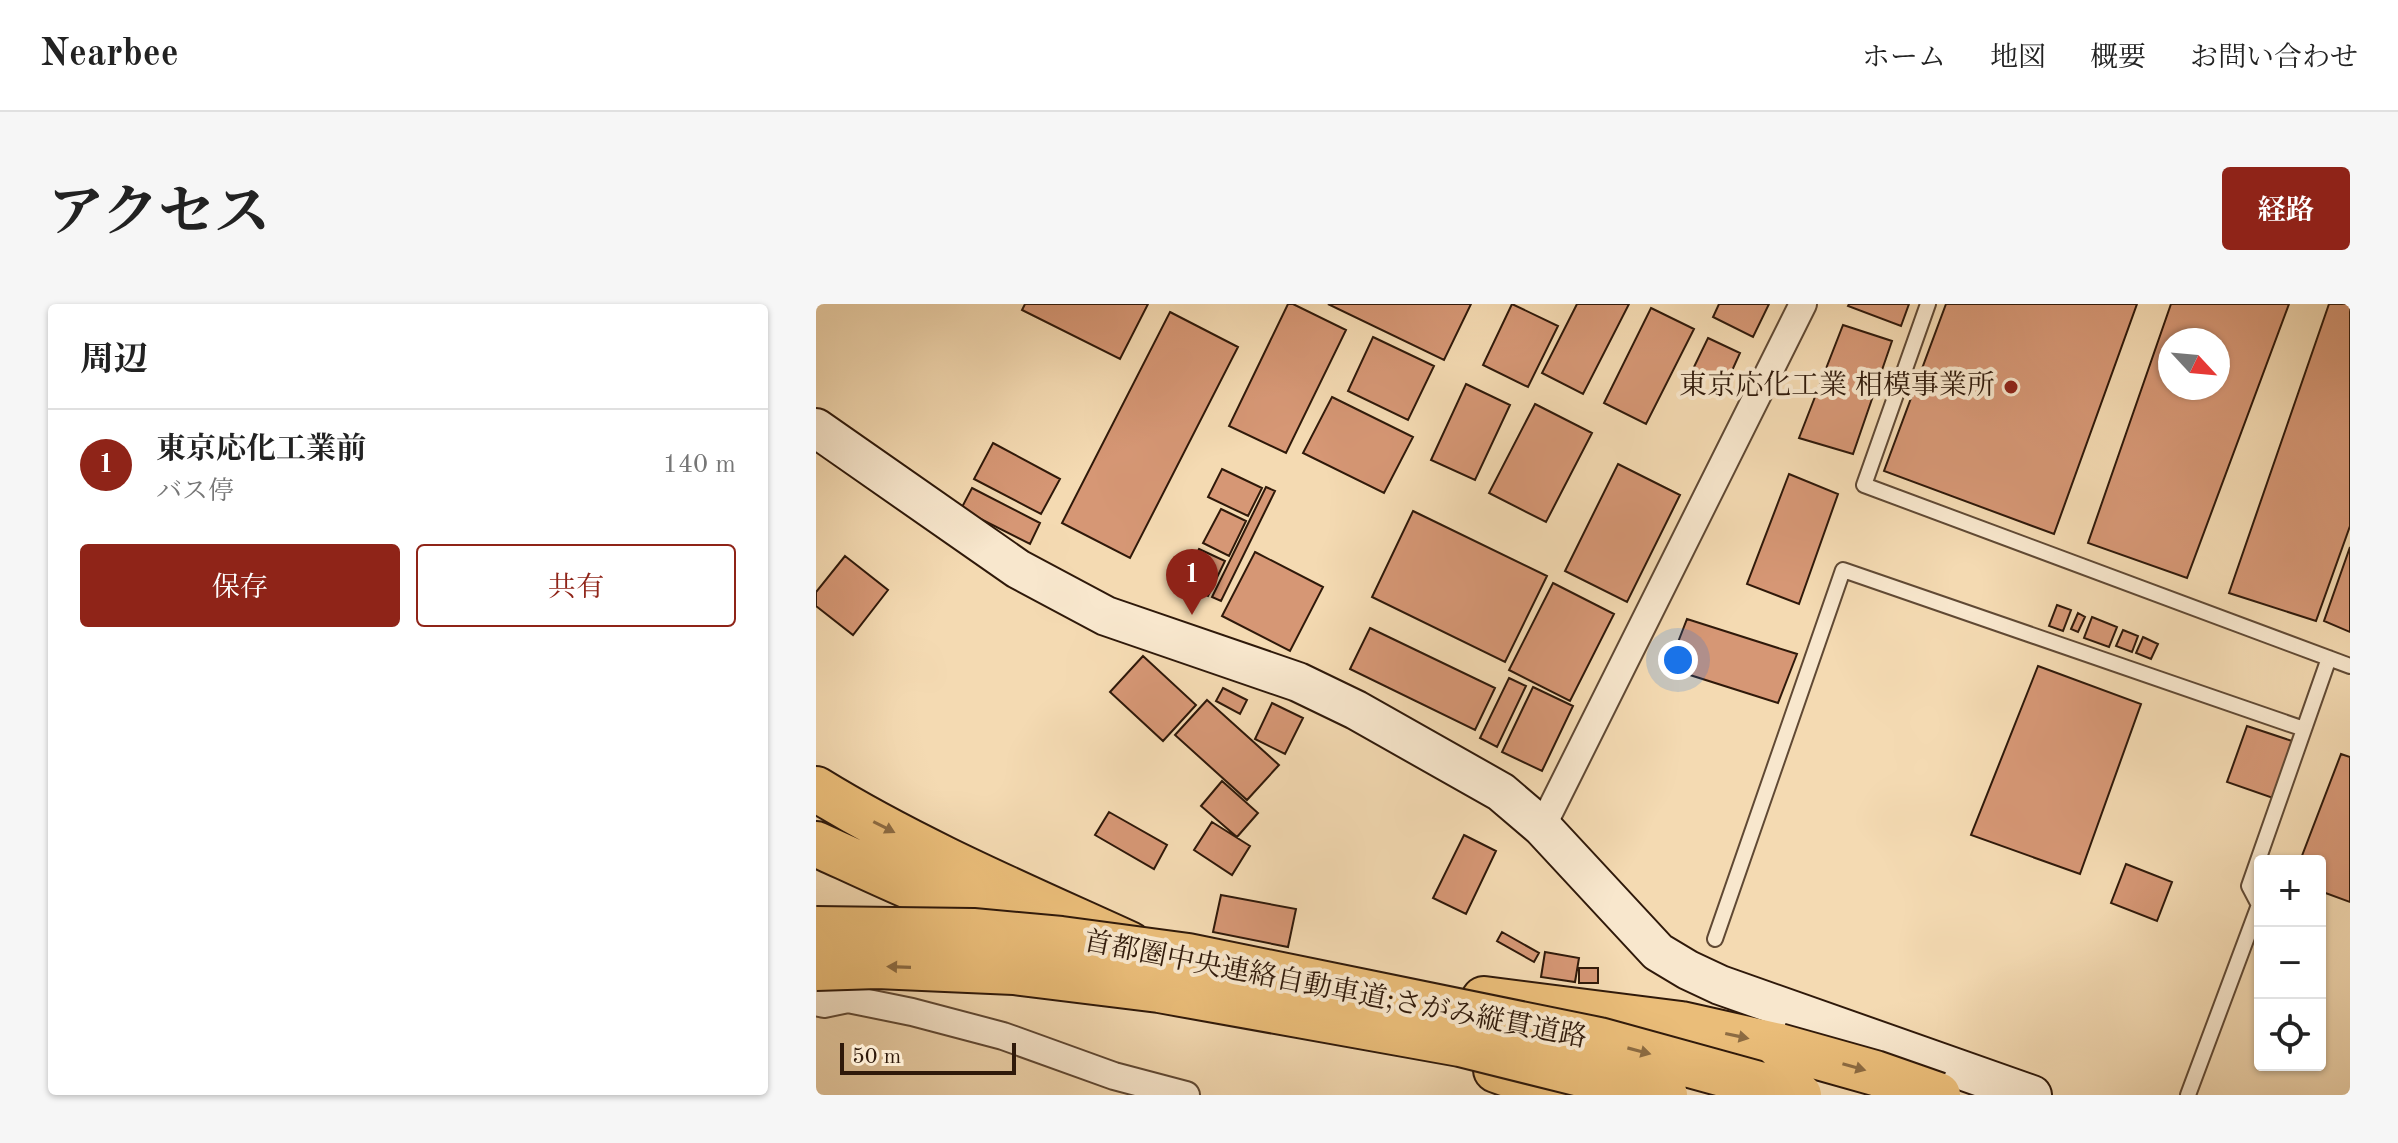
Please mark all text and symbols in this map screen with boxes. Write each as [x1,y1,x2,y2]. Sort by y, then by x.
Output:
text: Nearbee [40,36,179,74]
text: ホーム [1862,45,1946,73]
text: 地図 [1990,45,2046,73]
text: 概要 [2090,45,2146,73]
text: お問い合わせ [2190,45,2358,73]
button: 経路 [2222,167,2350,250]
text: アクセス [48,187,270,243]
north arrow [2158,328,2230,400]
text: 周辺 [80,344,148,378]
place label: 東京応化工業 相模事業所 [1679,370,1995,401]
marker: 東京応化工業 相模事業所 [2002,378,2020,396]
text: 東京応化工業前 [156,435,366,465]
text: 1 [98,452,114,478]
text: 140 m [663,452,736,478]
text: バス停 [156,479,234,505]
button: 保存 [80,544,400,627]
button: 共有 [416,544,736,627]
pin: 1 [1166,549,1218,615]
your location [1658,640,1698,680]
one-way arrow [872,821,895,834]
map controls [2254,855,2326,1071]
button: + [2254,855,2326,927]
street label: 首都圏中央連絡自動車道;さがみ縦貫道路 [1081,925,1589,1054]
button: − [2254,927,2326,999]
one-way arrow [886,960,911,973]
button: locate [2254,999,2326,1071]
one-way arrow [1724,1030,1749,1043]
scale bar [840,1039,1016,1075]
one-way arrow [1626,1045,1651,1057]
text: 50 m [852,1046,901,1068]
one-way arrow [1842,1061,1866,1074]

